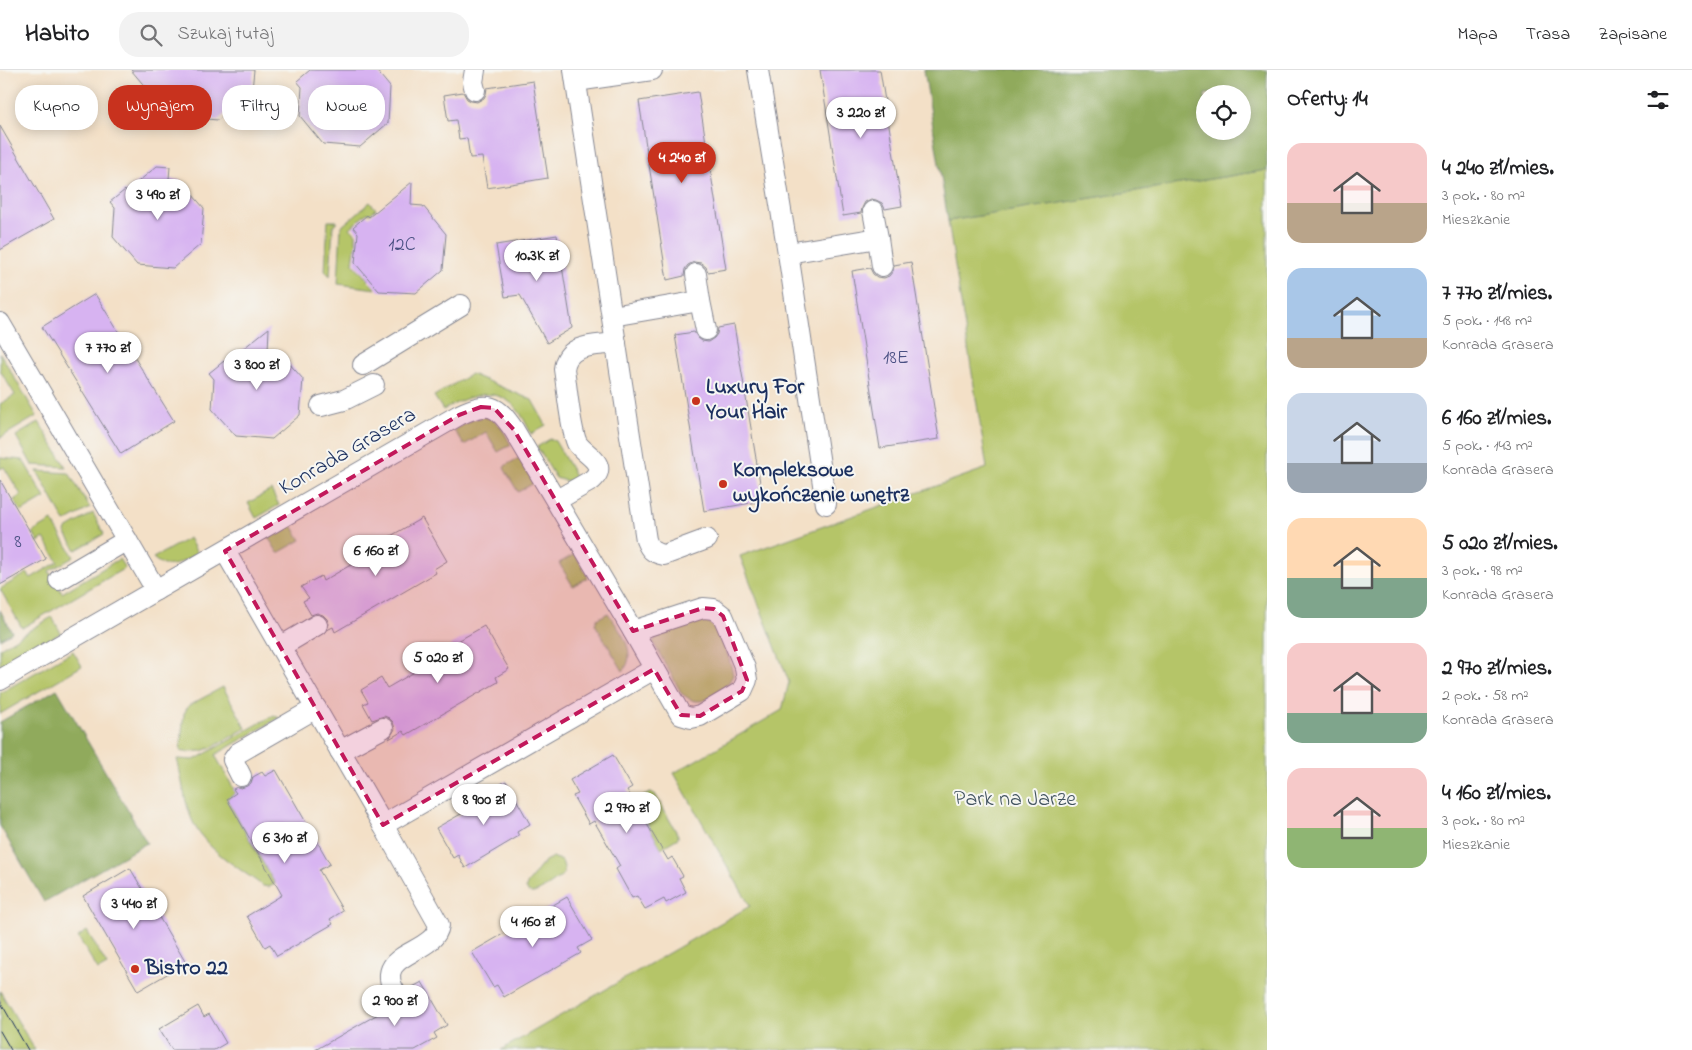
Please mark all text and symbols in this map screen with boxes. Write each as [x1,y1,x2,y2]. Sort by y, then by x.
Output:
search box [119,12,469,57]
text: Habito [25,17,89,52]
icon: search [137,21,165,49]
text: Szukaj tutaj [177,21,273,48]
text: Mapa [1458,22,1498,48]
text: Trasa [1526,22,1570,48]
text: Zapisane [1598,22,1667,48]
chip: Kupno [15,85,98,130]
chip: Wynajem [108,85,212,130]
chip: Filtry [222,85,298,130]
chip: Nowe [308,85,385,130]
map controls [1196,85,1251,140]
button: locate [1196,85,1251,140]
text: Oferty: 14 [1287,85,1368,115]
icon: filters [1644,86,1672,114]
pin: 3 220 zł [809,97,913,139]
text: 3 220 zł [837,101,885,125]
pin: 4 240 zł [630,142,734,184]
text: 4 240 zł [659,146,705,170]
text: 4 240 zł/mies. [1442,154,1554,184]
icon: home [1327,163,1387,223]
pin: 3 490 zł [106,178,210,221]
text: 3 490 zł [136,183,180,207]
text: 3 pok. · 80 m² [1442,184,1525,208]
text: Mieszkanie [1442,208,1510,232]
house number: 12C [388,231,416,260]
pin: 10.3K zł [485,240,589,282]
text: 10.3K zł [515,244,559,268]
text: 7 770 zł/mies. [1442,279,1552,309]
icon: home [1327,288,1387,348]
text: 5 pok. · 148 m² [1442,309,1532,333]
pin: 7 770 zł [56,332,160,374]
text: Konrada Grasera [1442,333,1554,357]
text: 7 770 zł [85,336,131,360]
house number: 18E [883,344,909,373]
pin: 3 800 zł [205,348,309,391]
text: 3 800 zł [235,353,279,377]
place label: Luxury For Your Hair [705,372,805,429]
marker: Luxury For Your Hair [690,395,702,407]
street label: Konrada Grasera [273,400,423,504]
text: 6 160 zł/mies. [1442,404,1551,434]
icon: home [1327,413,1387,473]
text: 5 pok. · 143 m² [1442,434,1533,458]
place label: Kompleksowe wykończenie wnętrz [733,455,910,513]
text: Konrada Grasera [1442,458,1554,482]
marker: Kompleksowe wykończenie wnętrz [717,478,729,490]
house number: 8 [14,528,22,557]
text: 5 020 zł/mies. [1442,529,1558,559]
pin: 6 160 zł [324,534,428,577]
icon: home [1327,538,1387,598]
text: 6 160 zł [354,539,398,563]
text: 3 pok. · 98 m² [1442,559,1523,583]
text: Konrada Grasera [1442,583,1554,607]
pin: 5 020 zł [386,642,490,684]
text: 5 020 zł [413,646,463,670]
text: 2 970 zł/mies. [1442,654,1552,684]
icon: home [1327,663,1387,723]
text: 2 pok. · 58 m² [1442,684,1529,708]
text: Konrada Grasera [1442,708,1554,732]
text: 4 160 zł/mies. [1442,779,1551,809]
pin: 8 900 zł [432,784,536,826]
park label: Park na Jarze [954,784,1076,816]
text: 8 900 zł [463,788,505,812]
icon: home [1327,788,1387,848]
pin: 2 970 zł [575,792,679,834]
text: 2 970 zł [605,796,649,820]
text: 3 pok. · 80 m² [1442,809,1525,833]
pin: 6 310 zł [233,822,337,864]
text: 6 310 zł [263,826,307,850]
text: Mieszkanie [1442,833,1510,857]
pin: 3 440 zł [82,888,186,930]
text: 3 440 zł [111,892,157,916]
pin: 4 160 zł [481,906,585,948]
text: 4 160 zł [511,910,555,934]
place label: Bistro 22 [144,953,228,985]
marker: Bistro 22 [129,963,141,975]
pin: 2 900 zł [343,984,447,1027]
text: 2 900 zł [373,989,417,1013]

